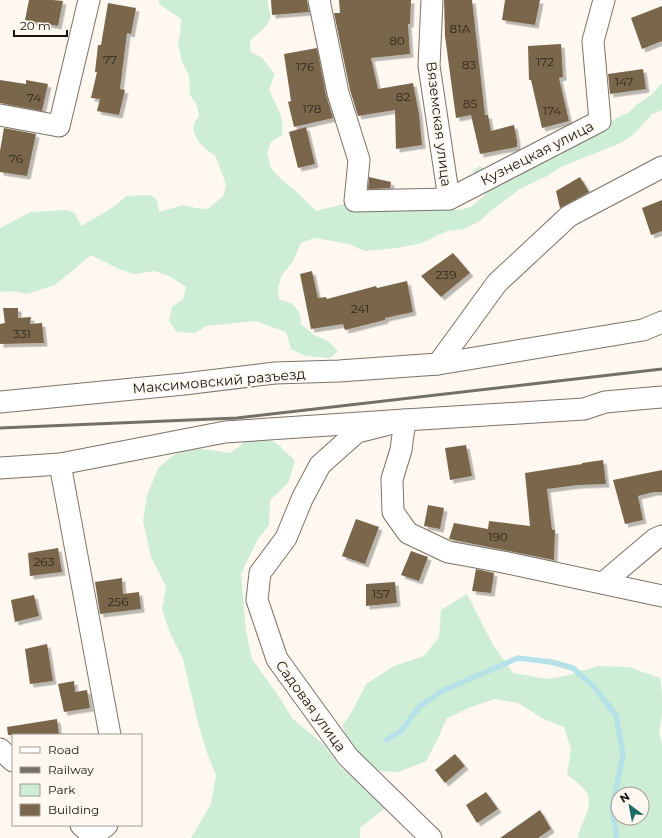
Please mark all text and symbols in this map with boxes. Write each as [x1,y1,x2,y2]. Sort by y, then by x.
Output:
scale bar [14,12,67,38]
text: 20 m [20,18,51,33]
house number: 81А [450,21,471,36]
house number: 80 [389,33,405,48]
house number: 77 [103,52,117,67]
house number: 172 [536,54,554,69]
house number: 83 [462,57,476,72]
house number: 176 [296,59,314,74]
street label: Вяземская улица [422,60,456,188]
house number: 147 [615,74,633,89]
house number: 82 [396,89,410,104]
house number: 74 [27,90,41,105]
house number: 85 [463,96,477,111]
house number: 178 [303,101,322,116]
house number: 174 [543,103,561,118]
street label: Кузнецкая улица [477,117,597,189]
house number: 76 [9,151,23,166]
house number: 239 [436,267,456,282]
house number: 241 [351,301,369,316]
house number: 331 [13,326,31,341]
street label: Максимовский разъезд [132,364,306,398]
house number: 190 [488,529,508,544]
house number: 263 [34,554,55,569]
house number: 157 [372,586,390,601]
house number: 256 [108,594,128,609]
street label: Садовая улица [272,657,350,755]
legend [12,734,142,826]
text: Road [48,742,79,757]
text: Railway [48,762,94,777]
text: Park [48,782,76,797]
north arrow [610,786,650,826]
text: N [617,789,632,806]
text: Building [48,802,99,817]

